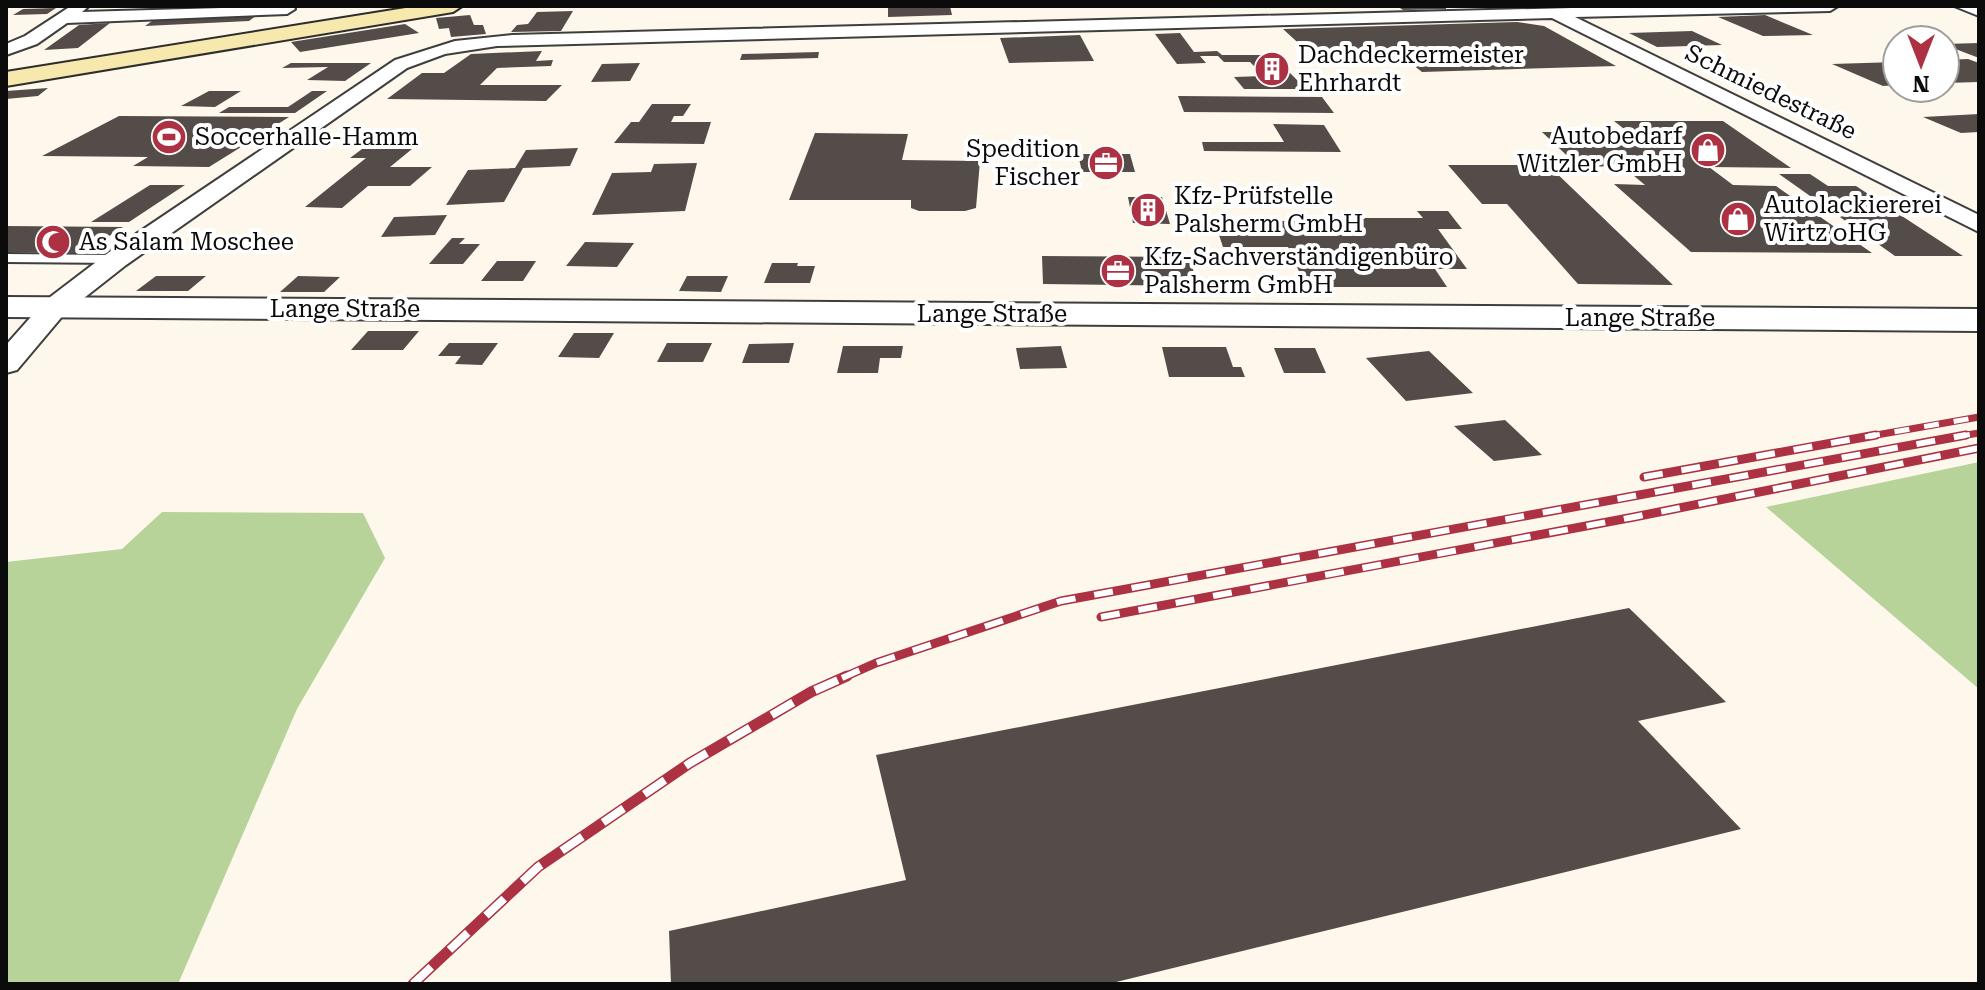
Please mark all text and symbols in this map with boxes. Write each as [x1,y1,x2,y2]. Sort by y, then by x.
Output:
north arrow [1881,24,1961,104]
street label: Schmiedestraße [1681,38,1861,146]
place label: Dachdeckermeister Ehrhardt [1298,41,1524,97]
building icon: Dachdeckermeister Ehrhardt [1253,50,1291,88]
text: N [1912,71,1929,96]
sports icon: Soccerhalle-Hamm [150,118,188,156]
place label: Autobedarf Witzler GmbH [1517,122,1683,178]
place label: Soccerhalle-Hamm [195,123,419,151]
shop icon: Autobedarf Witzler GmbH [1689,131,1727,169]
place label: Spedition Fischer [966,135,1080,191]
office icon: Spedition Fischer [1087,144,1125,182]
place label: Kfz-Prüfstelle Palsherm GmbH [1174,182,1363,238]
building icon: Kfz-Prüfstelle Palsherm GmbH [1129,191,1167,229]
place label: Autolackiererei Wirtz oHG [1764,191,1942,247]
shop icon: Autolackiererei Wirtz oHG [1719,200,1757,238]
mosque icon: As Salam Moschee [34,223,72,261]
place label: As Salam Moschee [79,228,294,256]
place label: Kfz-Sachverständigenbüro Palsherm GmbH [1144,243,1453,299]
office icon: Kfz-Sachverständigenbüro Palsherm GmbH [1099,252,1137,290]
street label: Lange Straße [270,295,420,323]
street label: Lange Straße [917,300,1067,328]
street label: Lange Straße [1565,304,1715,332]

